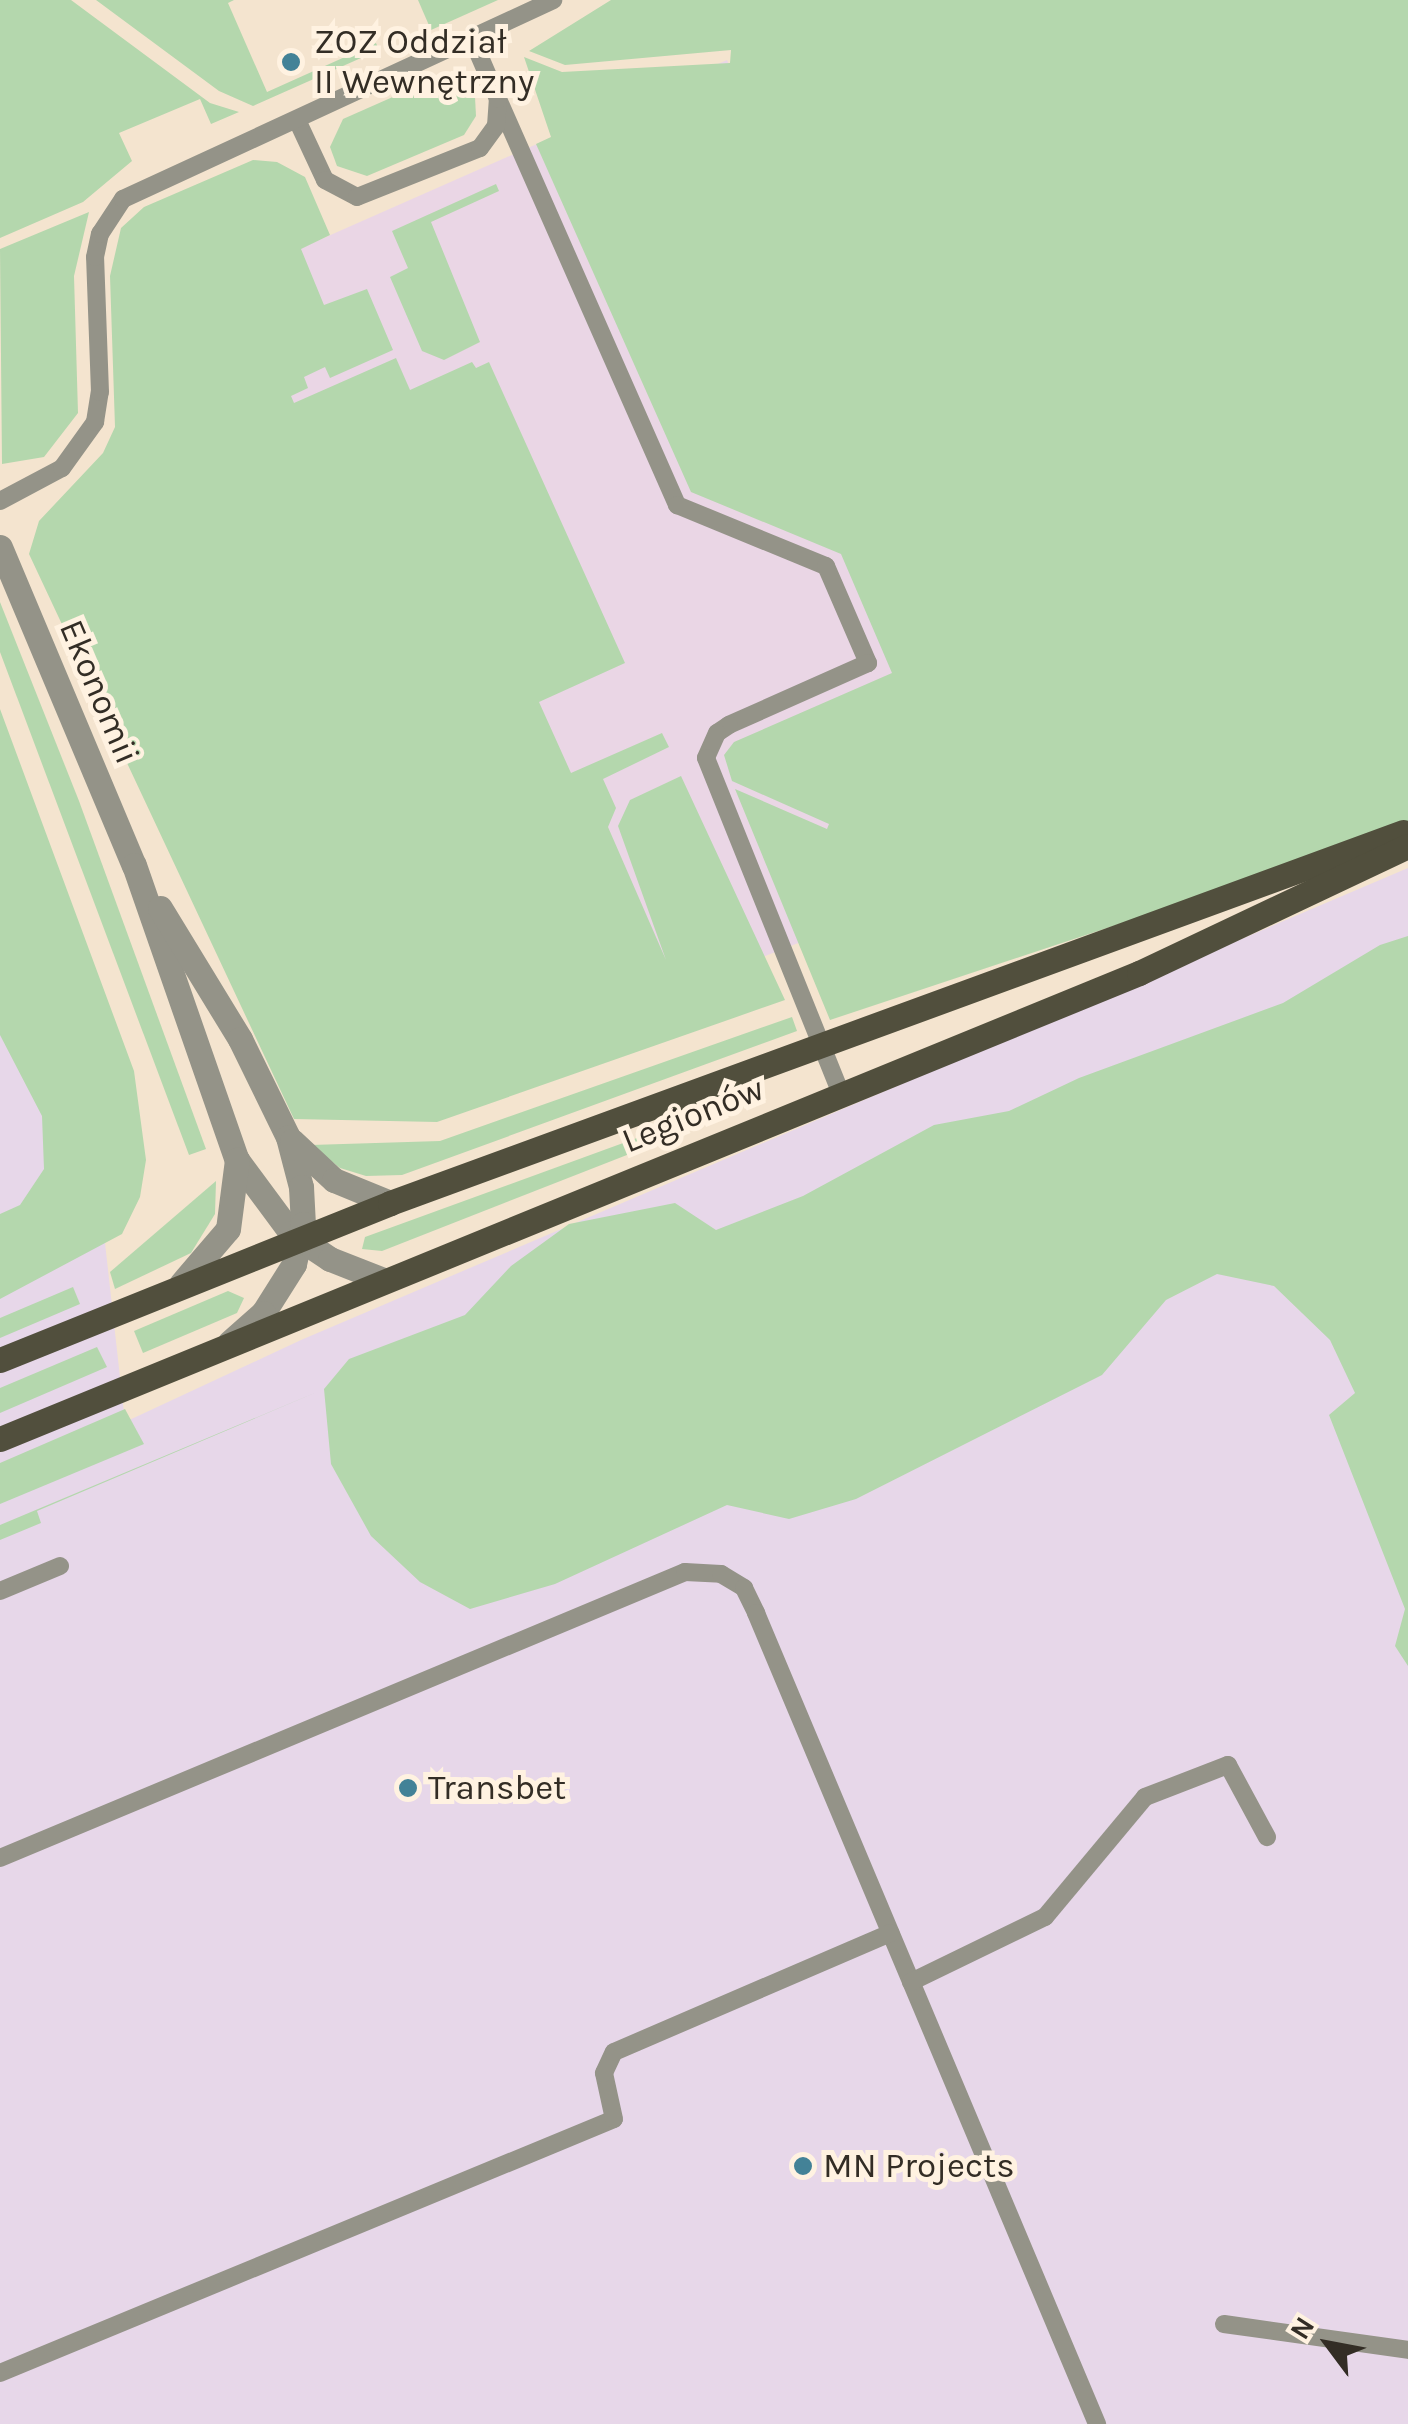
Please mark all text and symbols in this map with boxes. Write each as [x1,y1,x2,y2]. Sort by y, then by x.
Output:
place label: ZOZ Oddział II Wewnętrzny [314,21,534,103]
marker: ZOZ Oddział II Wewnętrzny [278,49,304,75]
street label: Ekonomii [50,614,148,770]
street label: Legionów [616,1068,770,1162]
place label: Transbet [428,1767,566,1809]
marker: Transbet [397,1777,419,1799]
place label: MN Projects [823,2145,1015,2187]
marker: MN Projects [792,2155,814,2177]
north arrow [1278,2294,1378,2394]
text: N [1283,2311,1321,2345]

